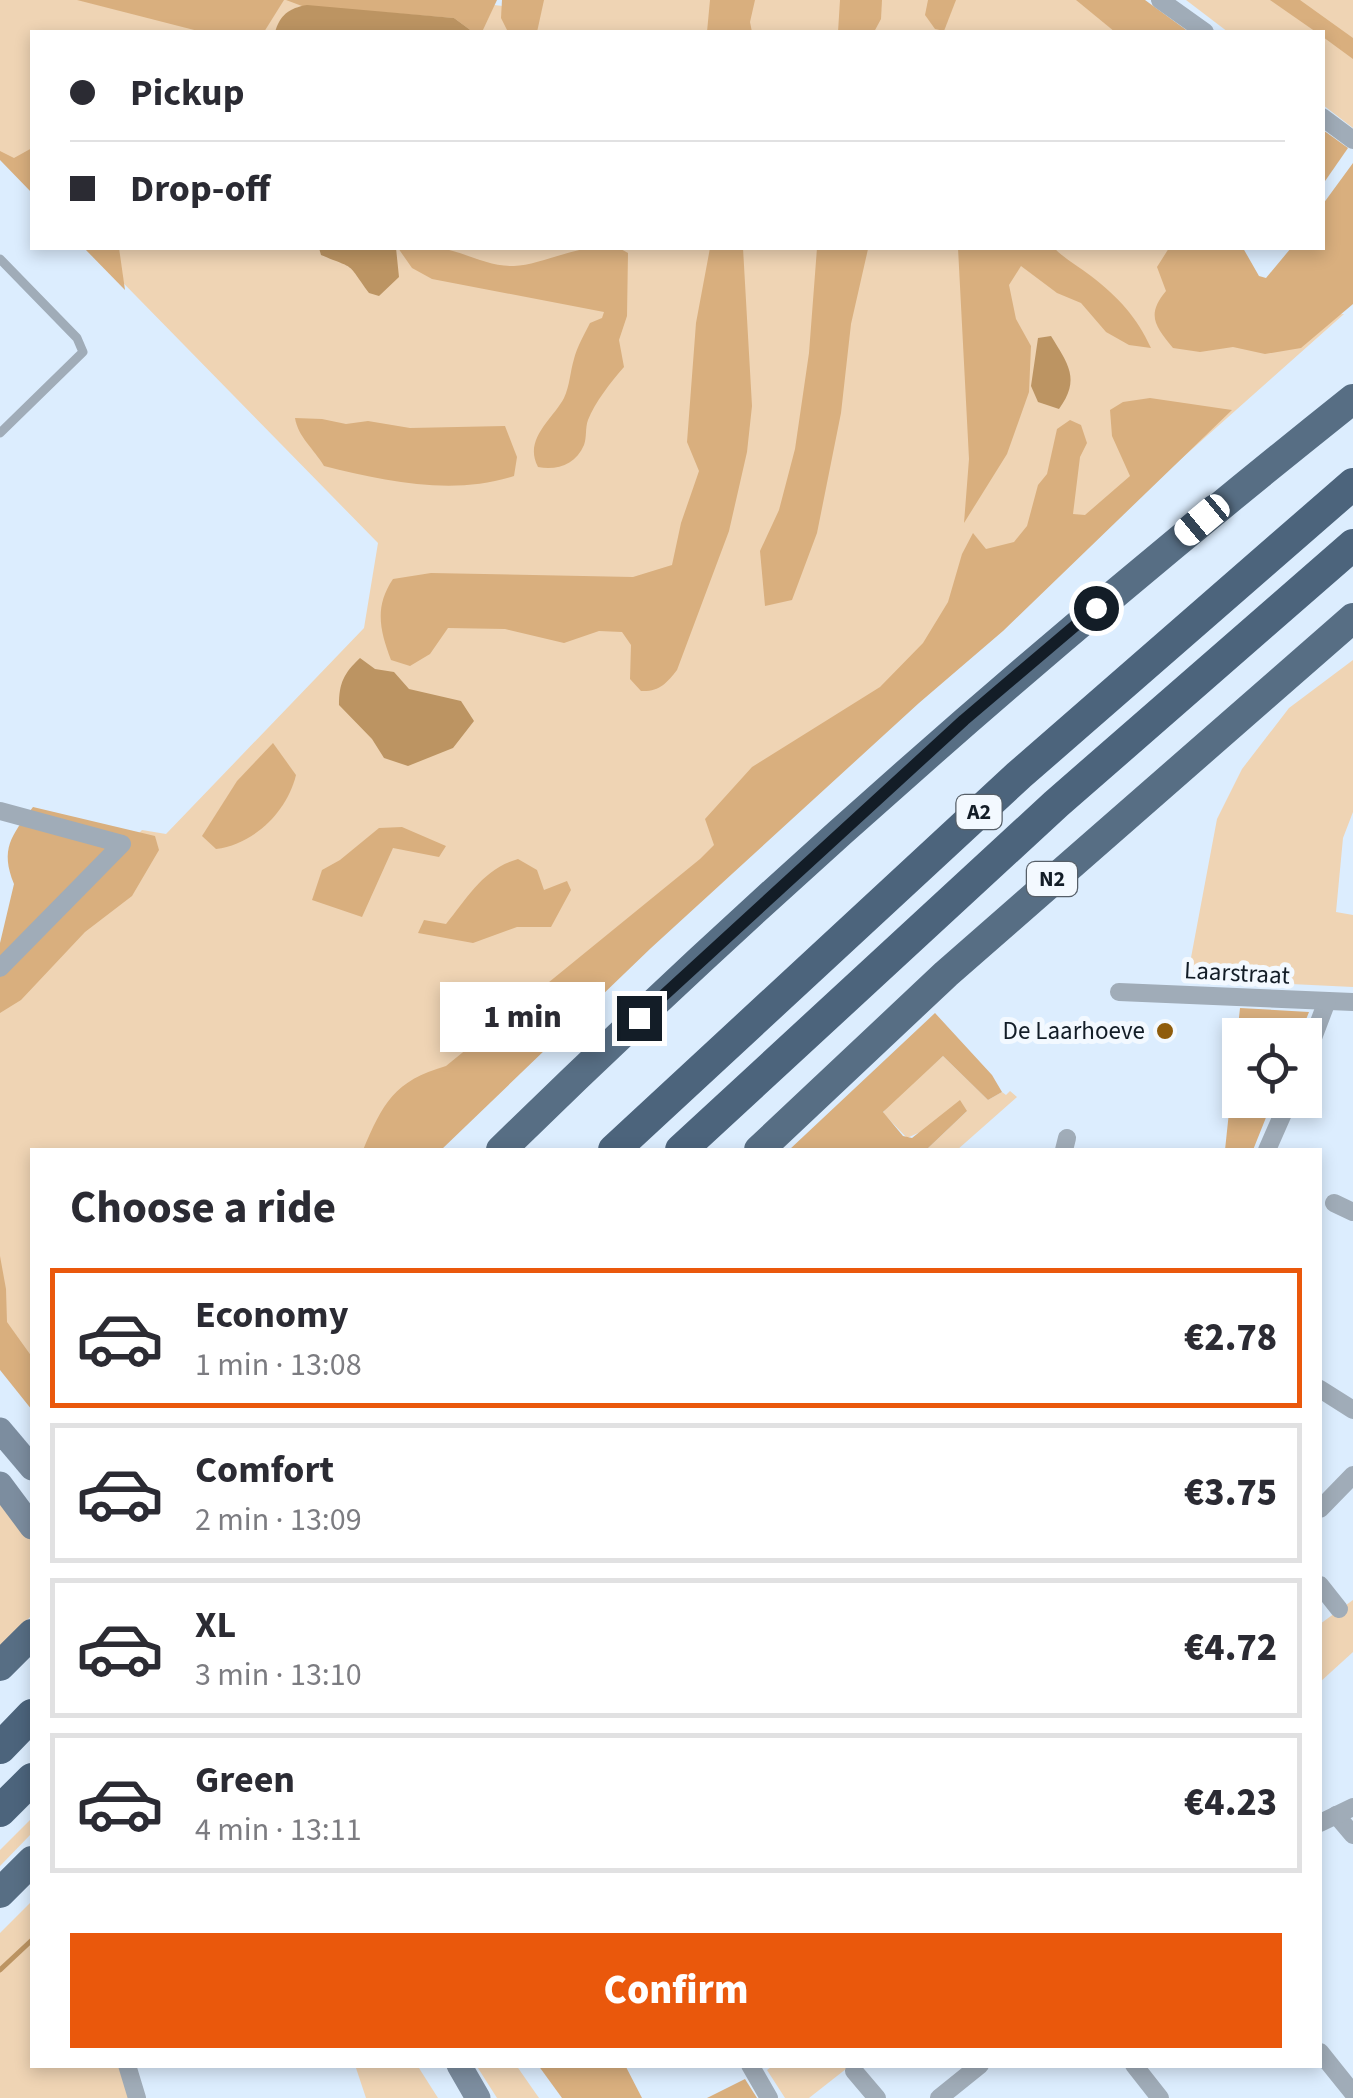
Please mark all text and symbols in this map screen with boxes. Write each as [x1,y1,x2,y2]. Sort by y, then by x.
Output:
text: Pickup [130,66,244,120]
text: Drop-off [130,162,270,216]
car [1169,489,1235,551]
route start [1074,586,1119,631]
road number: A2 [956,795,1002,829]
road number: N2 [1027,862,1077,896]
street label: Laarstraat [1183,952,1291,994]
callout: 1 min [439,983,604,1053]
text: 1 min [483,994,562,1040]
route end [617,996,662,1041]
place label: De Laarhoeve [1003,1013,1145,1049]
map controls [1222,1018,1322,1118]
button: locate [1222,1018,1322,1118]
marker: De Laarhoeve [1154,1020,1176,1042]
text: Choose a ride [70,1176,336,1240]
text: Economy [195,1288,348,1342]
icon: car [75,1293,165,1383]
text: €2.78 [1184,1311,1277,1365]
text: 1 min · 13:08 [195,1342,362,1388]
text: Comfort [195,1443,334,1497]
icon: car [75,1448,165,1538]
text: €3.75 [1184,1466,1277,1520]
text: 2 min · 13:09 [195,1497,362,1543]
text: XL [195,1598,236,1652]
icon: car [75,1603,165,1693]
text: €4.72 [1184,1621,1277,1675]
text: 3 min · 13:10 [195,1652,362,1698]
text: Green [195,1753,295,1807]
icon: car [75,1758,165,1848]
text: €4.23 [1184,1776,1277,1830]
text: 4 min · 13:11 [195,1807,362,1853]
button: Confirm [70,1933,1282,2048]

